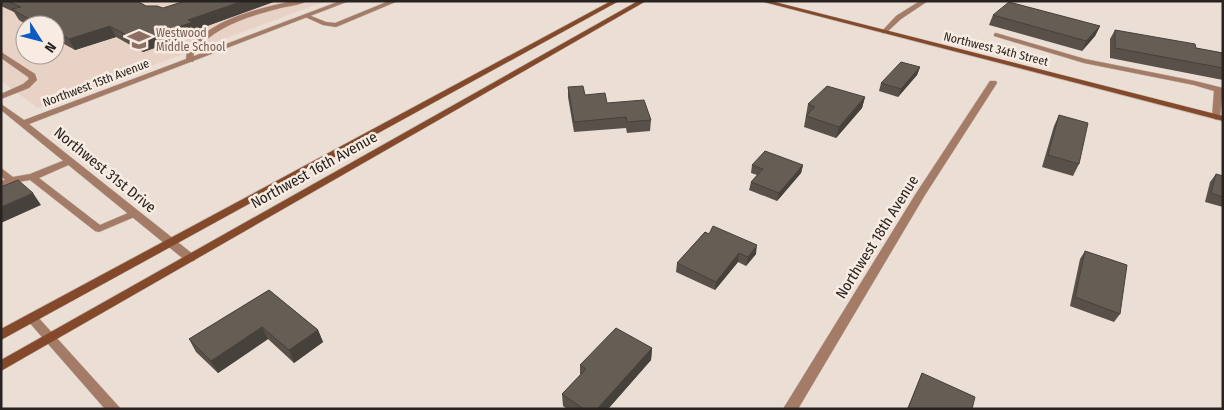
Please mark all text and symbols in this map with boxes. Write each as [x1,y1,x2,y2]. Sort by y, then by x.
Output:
north arrow [15,15,65,65]
place label: Westwood Middle School [156,26,225,54]
school or university icon: Westwood Middle School [126,27,152,53]
street label: Northwest 34th Street [942,29,1050,69]
text: N [41,39,59,56]
street label: Northwest 15th Avenue [41,56,151,110]
street label: Northwest 31st Drive [50,123,160,217]
street label: Northwest 16th Avenue [248,128,380,212]
street label: Northwest 18th Avenue [832,172,922,302]

